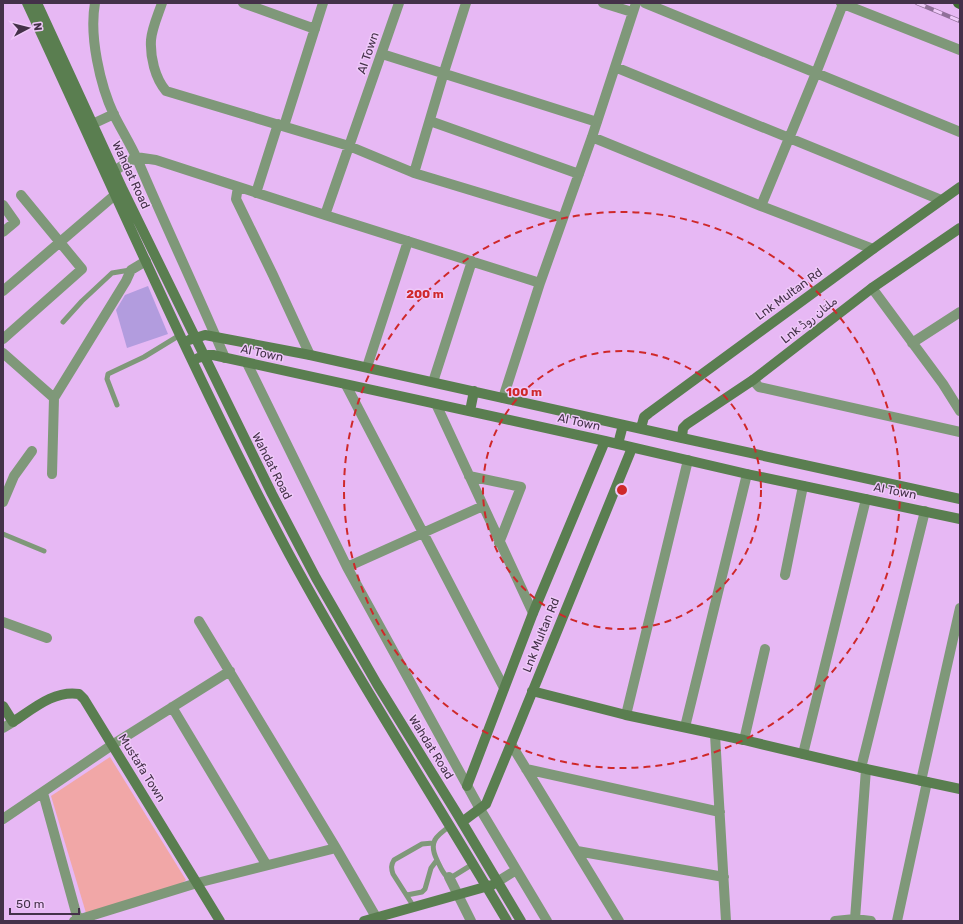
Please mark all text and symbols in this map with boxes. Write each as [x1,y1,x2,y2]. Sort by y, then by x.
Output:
north arrow [8,8,48,48]
text: N [30,22,44,32]
street label: AI Town [354,30,382,76]
street label: Wahdat Road [109,139,153,211]
street label: Lnk Multan Rd [753,265,825,323]
text: 200 m [406,287,444,301]
street label: Lnk ملتان روڈ [778,294,841,347]
street label: AI Town [239,342,285,364]
text: 100 m [506,385,542,399]
street label: AI Town [556,411,602,433]
street label: Wahdat Road [249,430,295,502]
street label: AI Town [872,480,918,502]
centre of rings [615,483,629,497]
street label: Lnk Multan Rd [520,596,562,674]
street label: Wahdat Road [406,712,456,782]
street label: Mustafa Town [116,731,168,805]
scale bar [10,890,79,916]
text: 50 m [16,897,44,911]

